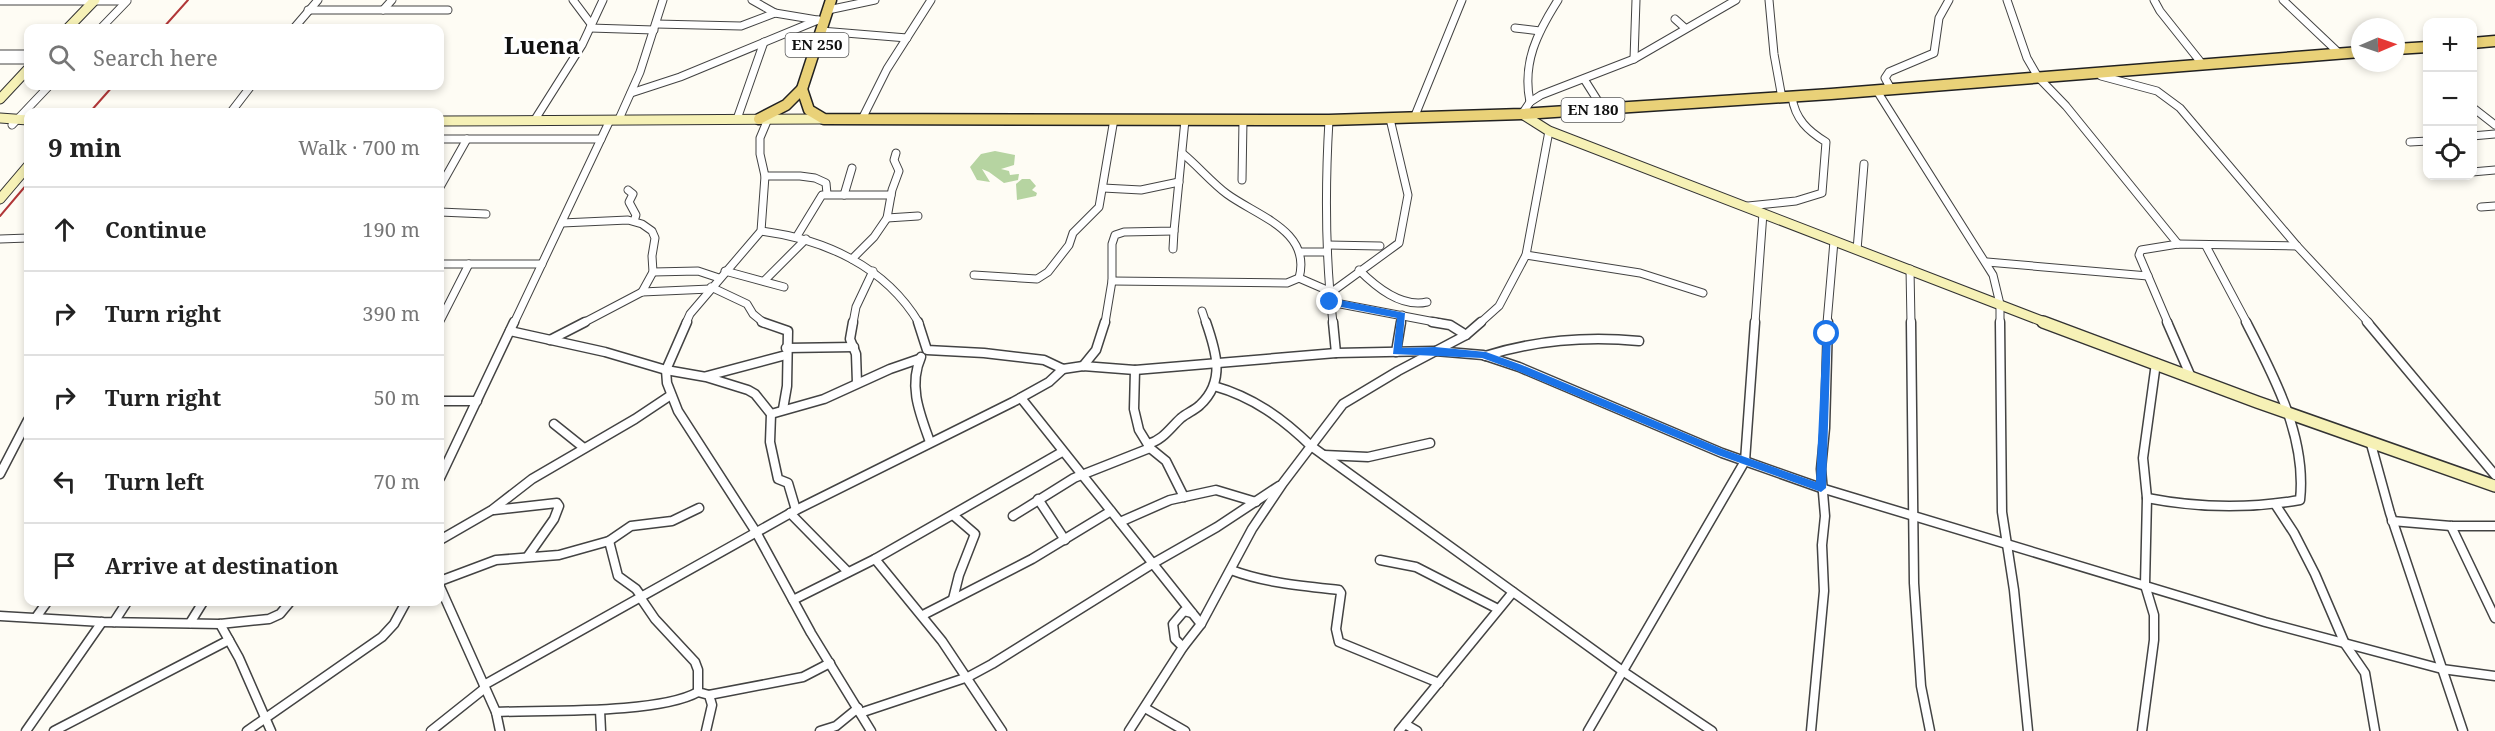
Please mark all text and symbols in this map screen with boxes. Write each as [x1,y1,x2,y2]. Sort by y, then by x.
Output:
north arrow [2351,18,2405,72]
map controls [2423,18,2477,180]
button: + [2423,18,2477,72]
search box [24,24,444,90]
district label: Luena [504,28,580,61]
road number: EN 250 [786,33,848,57]
icon: search [45,41,78,74]
text: Search here [93,42,218,72]
button: − [2423,72,2477,126]
road number: EN 180 [1562,98,1624,122]
button: locate [2423,126,2477,180]
text: 9 min [48,129,122,165]
text: Walk · 700 m [298,134,420,161]
icon: ahead [48,213,81,246]
text: Continue [105,214,207,244]
text: 190 m [362,216,420,243]
route end [1316,288,1342,314]
icon: right [48,297,81,330]
text: Turn right [105,298,221,328]
text: 390 m [362,300,420,327]
route start [1813,320,1839,346]
icon: right [48,381,81,414]
text: Turn right [105,382,221,412]
text: 50 m [374,384,420,411]
icon: left [48,465,81,498]
text: Turn left [105,466,204,496]
text: 70 m [374,468,420,495]
icon: arrive [48,549,81,582]
text: Arrive at destination [105,550,339,580]

